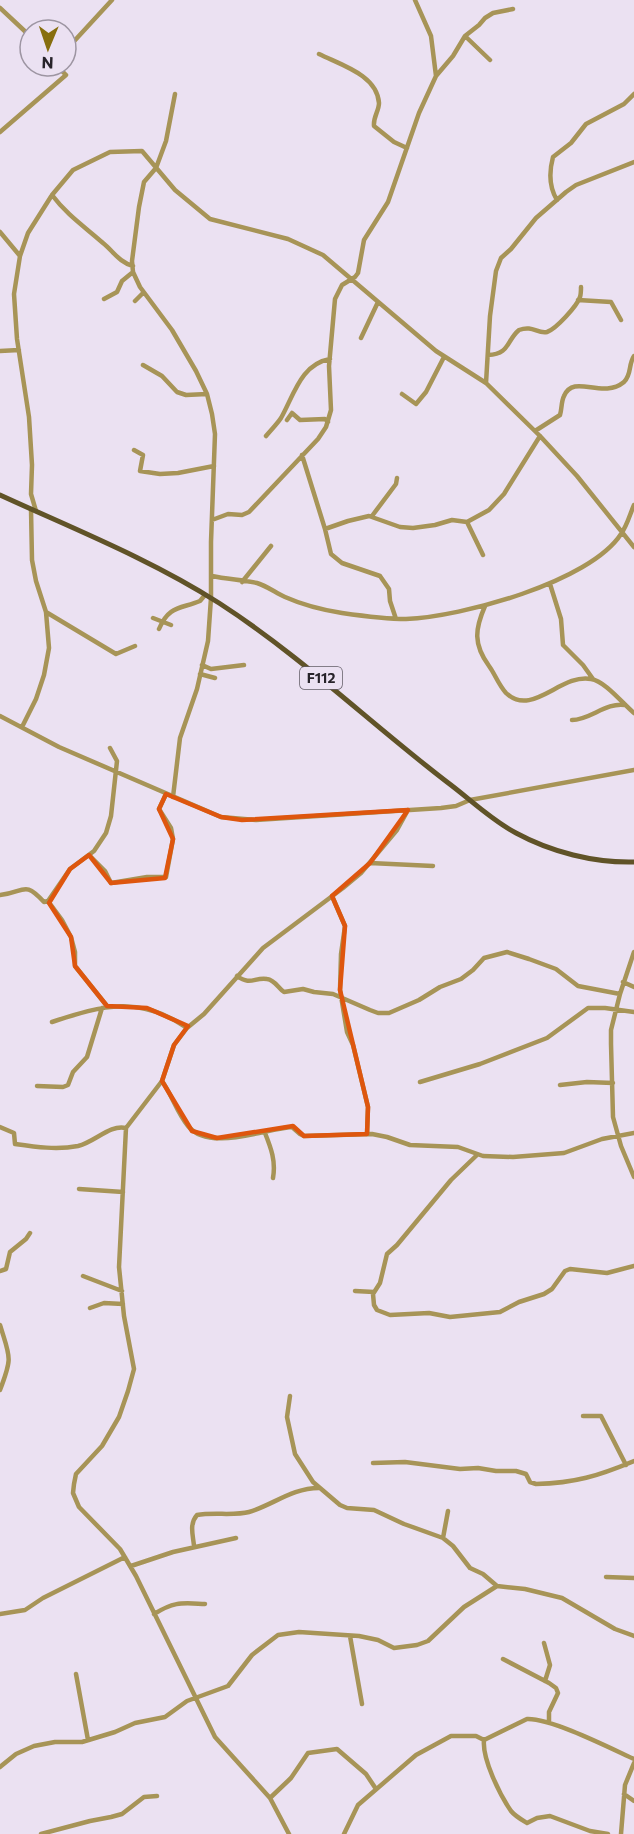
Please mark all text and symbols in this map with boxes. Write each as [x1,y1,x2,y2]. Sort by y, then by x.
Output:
north arrow [18,18,78,78]
text: N [41,54,54,73]
road number: F112 [300,667,342,689]

